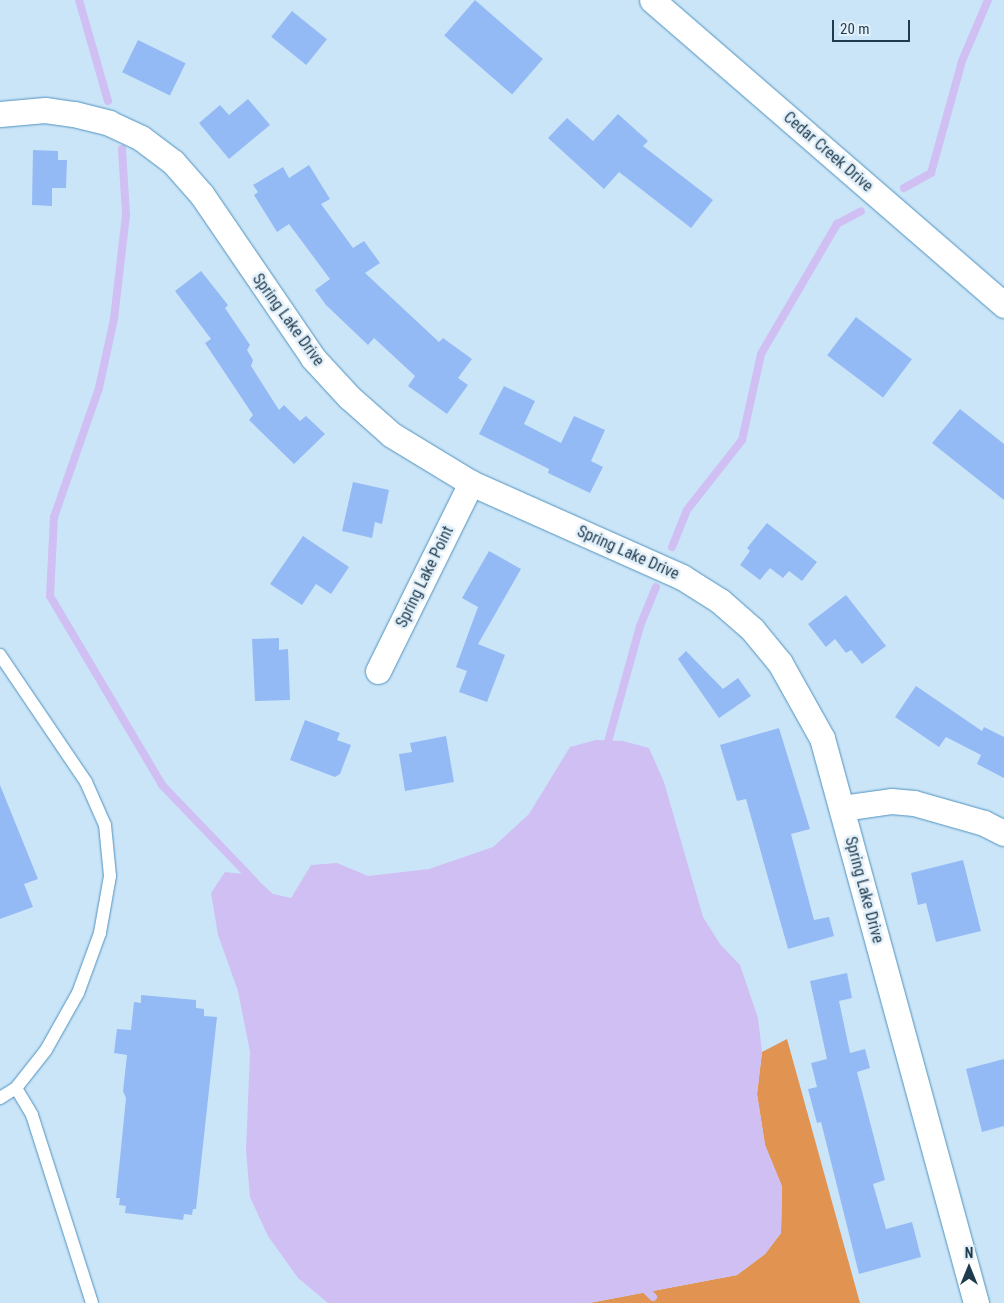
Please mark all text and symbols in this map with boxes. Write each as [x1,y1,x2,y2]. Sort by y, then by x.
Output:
scale bar [834,10,912,42]
text: 20 m [840,20,870,38]
street label: Cedar Creek Drive [779,108,877,196]
street label: Spring Lake Drive [248,270,328,370]
street label: Spring Lake Drive [574,522,682,584]
street label: Spring Lake Point [392,523,458,631]
street label: Spring Lake Drive [841,835,887,945]
north arrow [944,1243,994,1293]
text: N [965,1245,973,1261]

